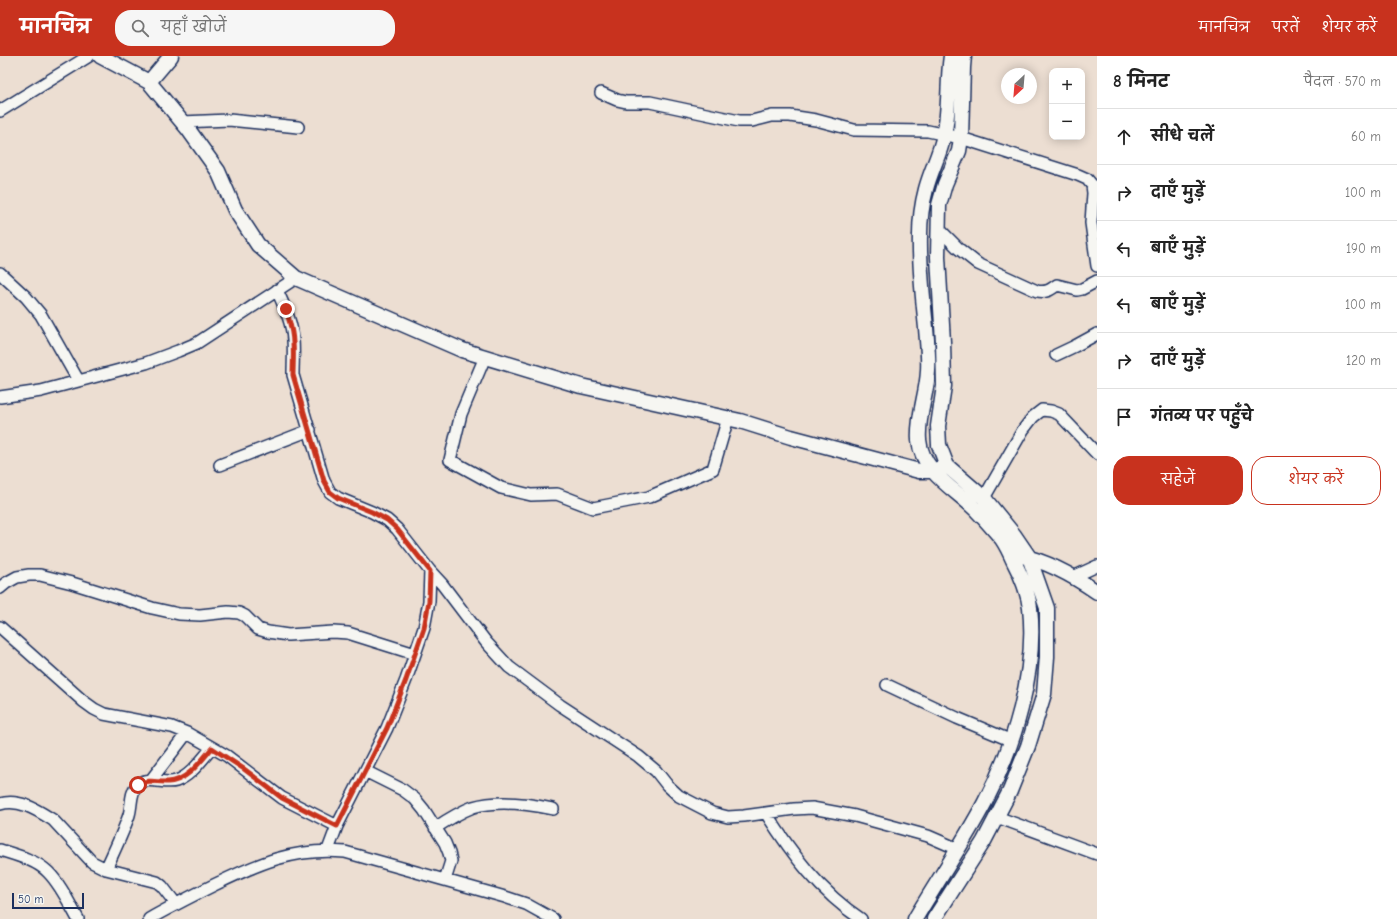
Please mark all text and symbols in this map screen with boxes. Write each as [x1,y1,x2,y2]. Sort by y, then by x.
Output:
search box [115,10,395,46]
text: मानचित्र [20,16,91,38]
icon: search [129,17,151,39]
text: यहाँ खोजें [161,18,226,36]
text: मानचित्र [1199,19,1250,36]
text: परतें [1272,19,1299,36]
text: शेयर करें [1321,19,1377,36]
north arrow [1001,68,1037,104]
map controls [1049,68,1085,140]
button: + [1049,68,1085,104]
text: 8 मिनट [1113,72,1169,91]
text: पैदल · 570 m [1304,74,1381,89]
button: − [1049,104,1085,140]
icon: ahead [1113,126,1135,148]
text: सीधे चलें [1151,127,1214,145]
text: 60 m [1351,129,1381,144]
icon: right [1113,182,1135,204]
text: दाएँ मुड़ें [1151,183,1205,201]
text: 100 m [1345,185,1381,200]
icon: left [1113,238,1135,260]
text: बाएँ मुड़ें [1151,239,1205,257]
text: 190 m [1346,241,1381,256]
icon: left [1113,294,1135,316]
text: बाएँ मुड़ें [1151,295,1205,313]
text: 100 m [1345,297,1381,312]
route end [277,300,295,318]
icon: right [1113,350,1135,372]
text: दाएँ मुड़ें [1151,351,1205,369]
text: 120 m [1346,353,1381,368]
icon: arrive [1113,406,1135,428]
text: गंतव्य पर पहुँचे [1151,407,1253,425]
button: सहेजें [1113,456,1243,505]
button: शेयर करें [1251,456,1381,505]
route start [129,776,147,794]
scale bar [12,891,84,910]
text: 50 m [18,893,43,906]

